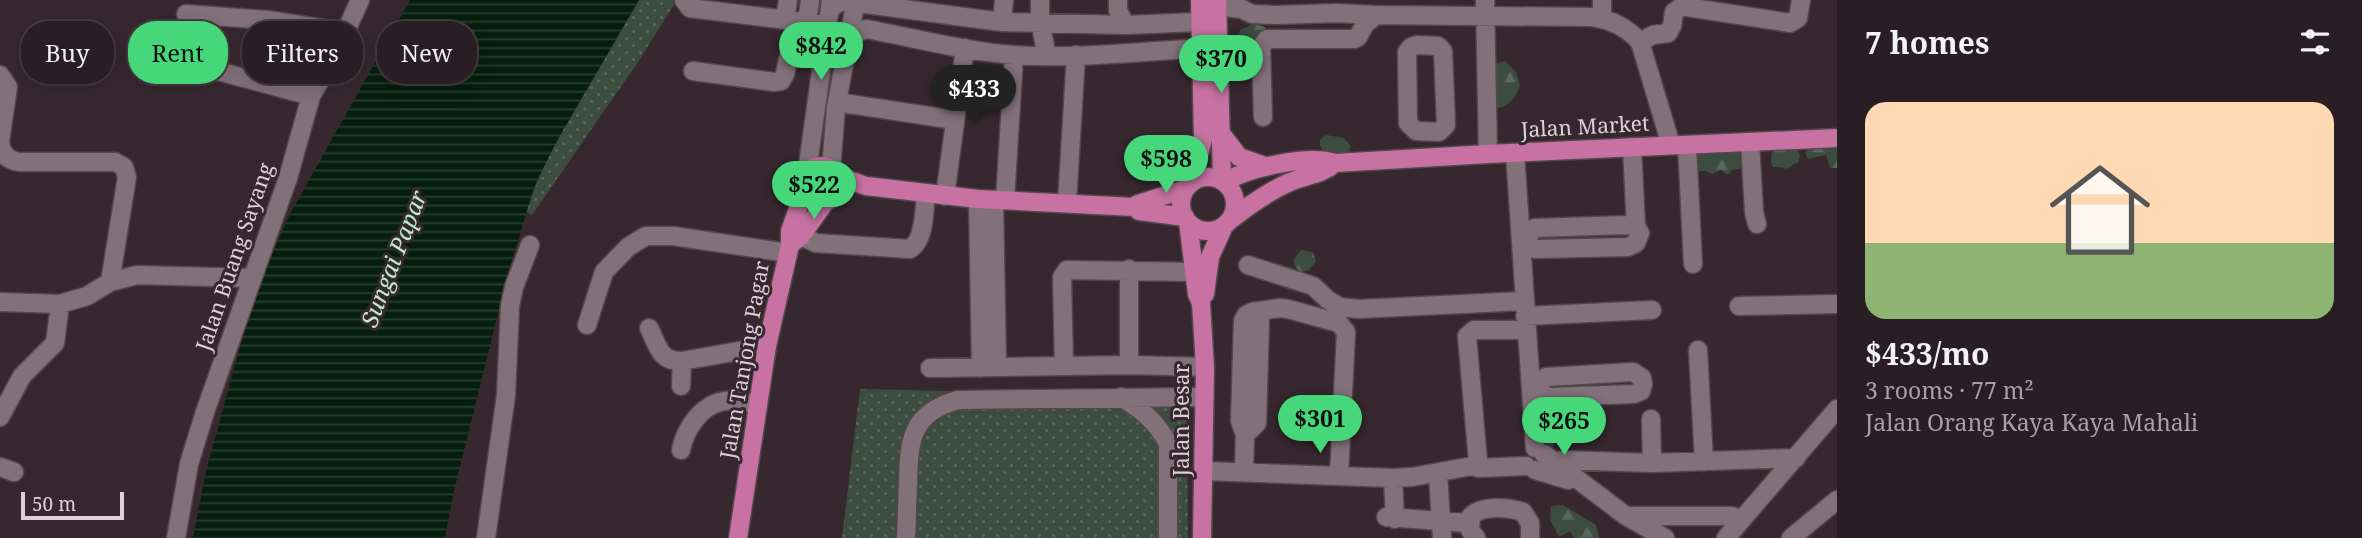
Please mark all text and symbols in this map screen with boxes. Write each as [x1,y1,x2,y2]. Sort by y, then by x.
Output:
chip: Buy [21,21,114,84]
chip: Rent [128,21,228,84]
chip: Filters [242,21,363,84]
chip: New [377,21,477,84]
pin: $842 [780,22,862,82]
text: 7 homes [1865,22,1989,63]
icon: filters [2296,23,2334,61]
text: $842 [795,29,847,61]
pin: $370 [1180,36,1262,95]
text: $370 [1195,42,1247,74]
pin: $433 [933,66,1015,125]
text: $433 [948,72,1000,104]
street label: Jalan Market [1519,109,1650,143]
pin: $598 [1125,136,1207,195]
text: $598 [1140,142,1192,174]
icon: home [2037,147,2163,273]
street label: Jalan Buang Sayang [188,158,280,355]
pin: $522 [773,162,855,221]
text: $522 [788,168,840,200]
water label: Sungai Papar [352,185,434,332]
street label: Jalan Tanjong Pagar [713,259,775,462]
text: $433/mo [1865,333,1989,374]
street label: Jalan Besar [1167,363,1195,477]
text: 3 rooms · 77 m² [1865,374,2034,406]
pin: $301 [1279,396,1361,455]
pin: $265 [1523,398,1605,457]
text: $301 [1294,402,1346,434]
text: $265 [1538,404,1590,436]
text: Jalan Orang Kaya Kaya Mahali [1865,406,2198,438]
scale bar [21,489,124,521]
text: 50 m [32,491,76,517]

